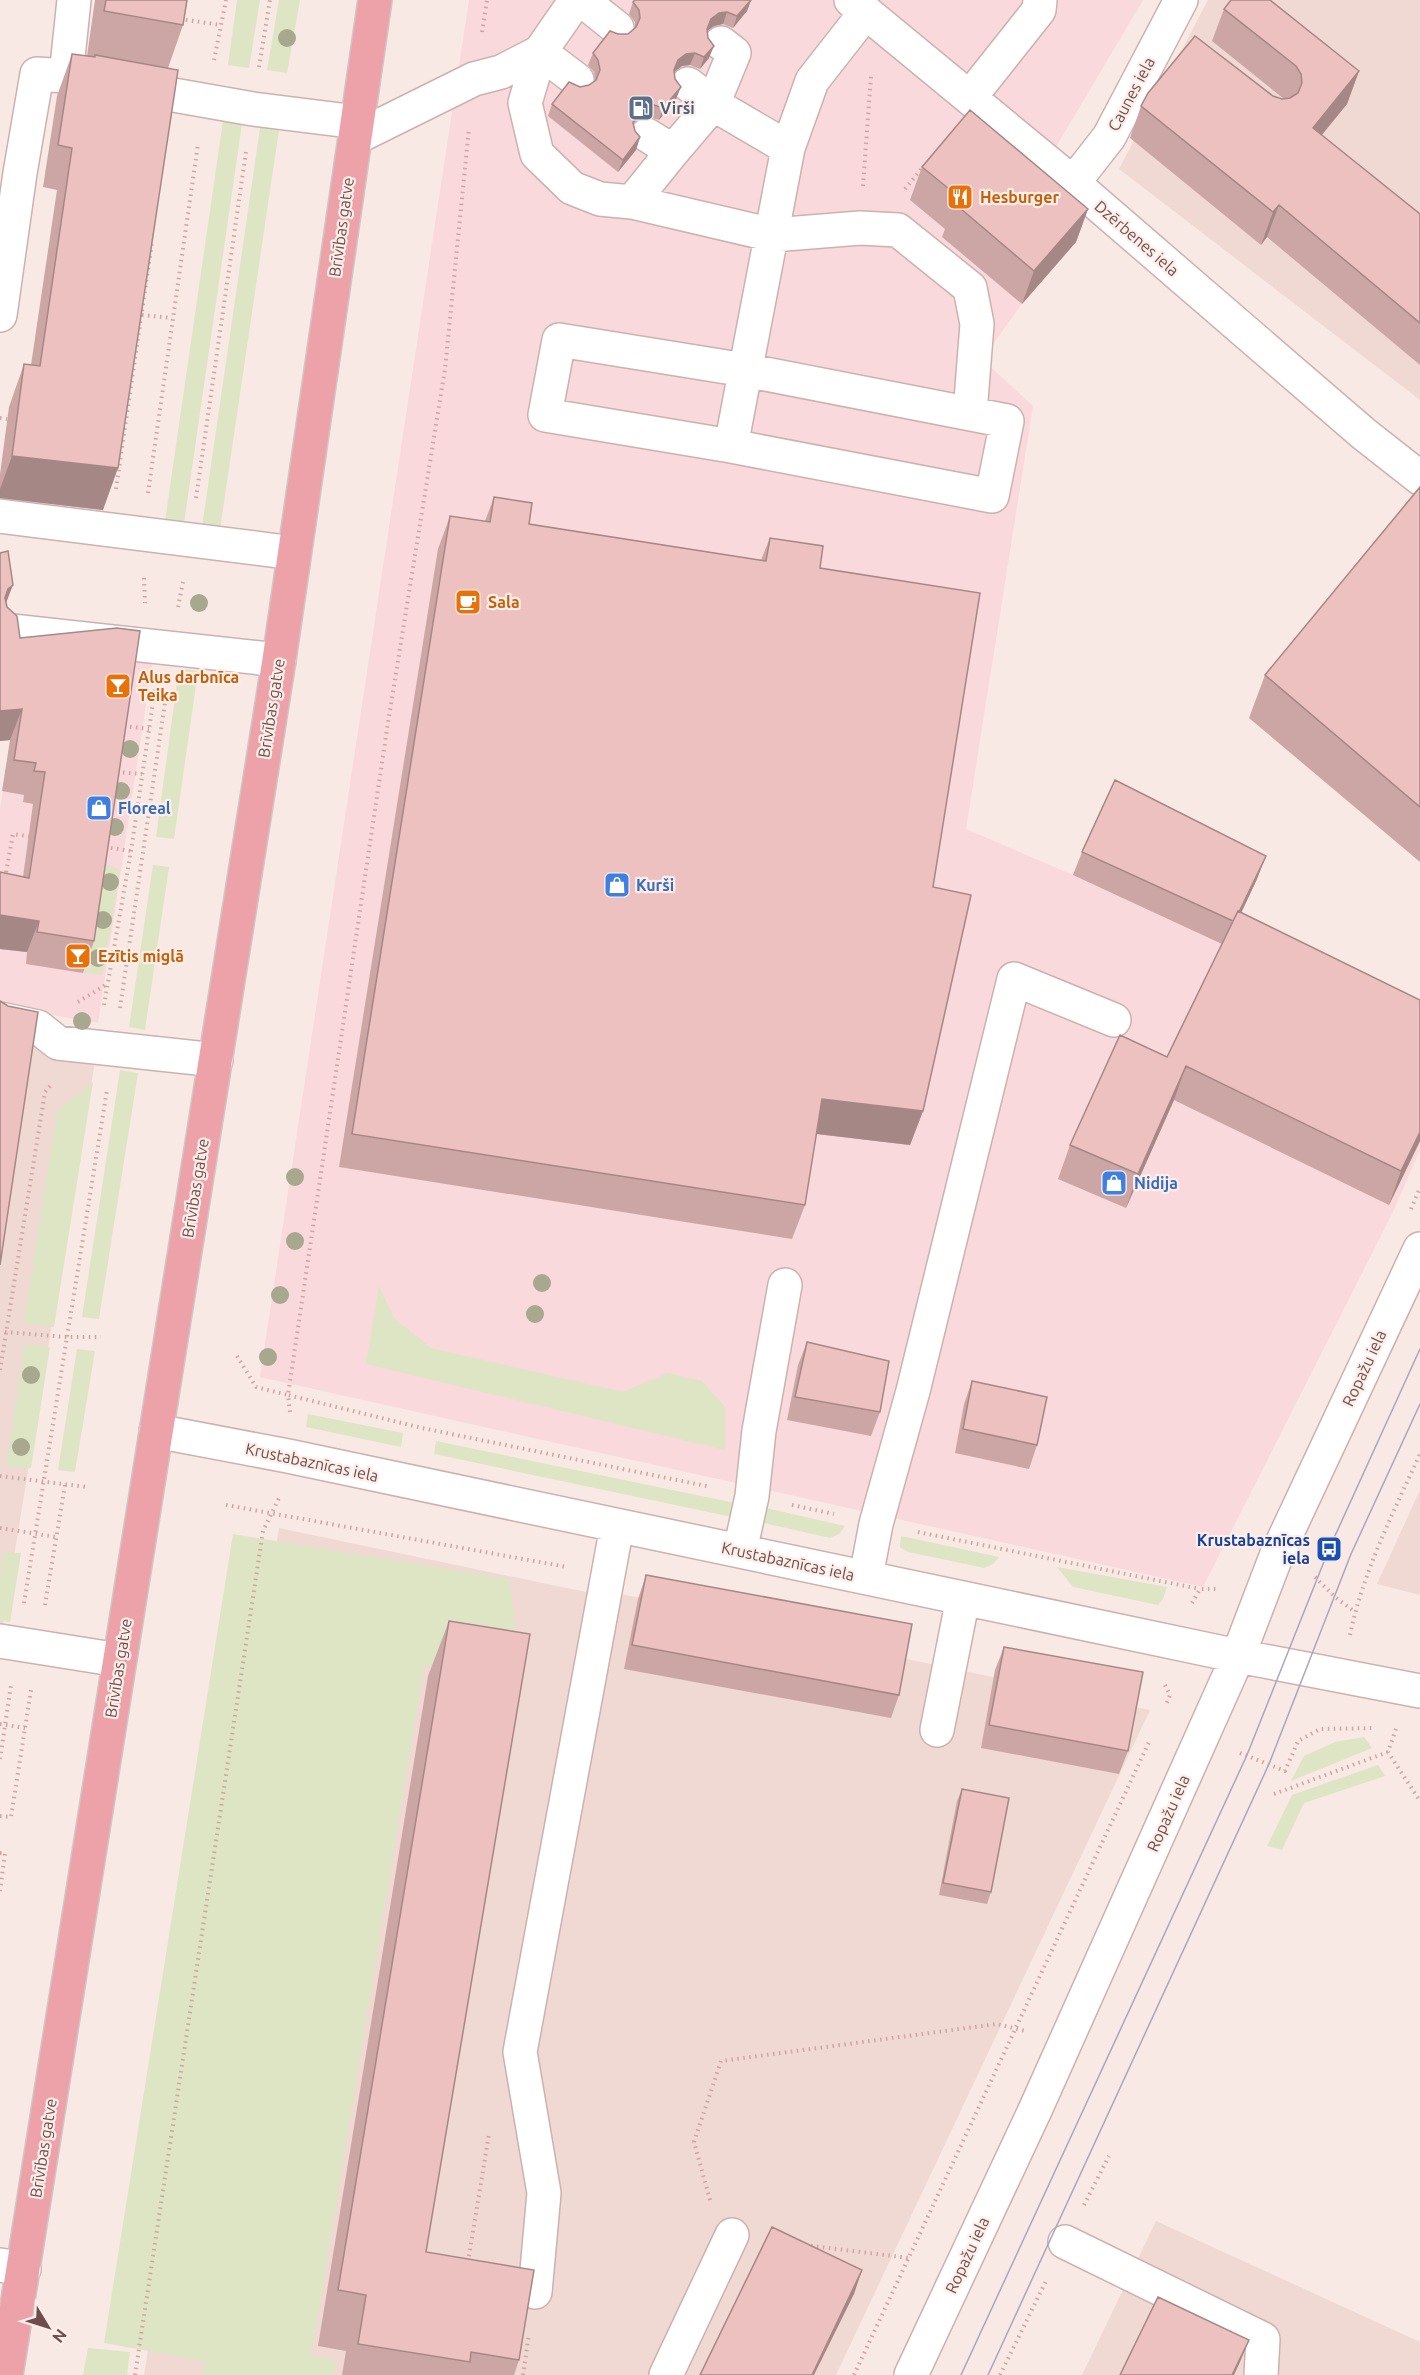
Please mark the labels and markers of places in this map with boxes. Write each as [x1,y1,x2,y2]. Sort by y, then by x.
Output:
fuel station icon: Virši [626,93,656,123]
place label: Virši [660,99,695,117]
restaurant icon: Hesburger [945,182,975,212]
place label: Hesburger [980,188,1059,206]
cafe icon: Sala [453,587,483,617]
place label: Sala [488,593,520,611]
place label: Alus darbnīca Teika [138,668,239,704]
bar icon: Alus darbnīca Teika [103,671,133,701]
shop icon: Floreal [84,793,114,823]
place label: Floreal [118,799,171,817]
shop icon: Kurši [602,870,632,900]
place label: Kurši [636,876,674,894]
bar icon: Ezītis miglā [63,941,93,971]
place label: Ezītis miglā [98,947,184,965]
shop icon: Nidija [1099,1168,1129,1198]
place label: Nidija [1134,1174,1178,1192]
place label: Krustabaznīcas iela [1197,1531,1310,1567]
bus stop icon: Krustabaznīcas iela [1314,1534,1344,1564]

